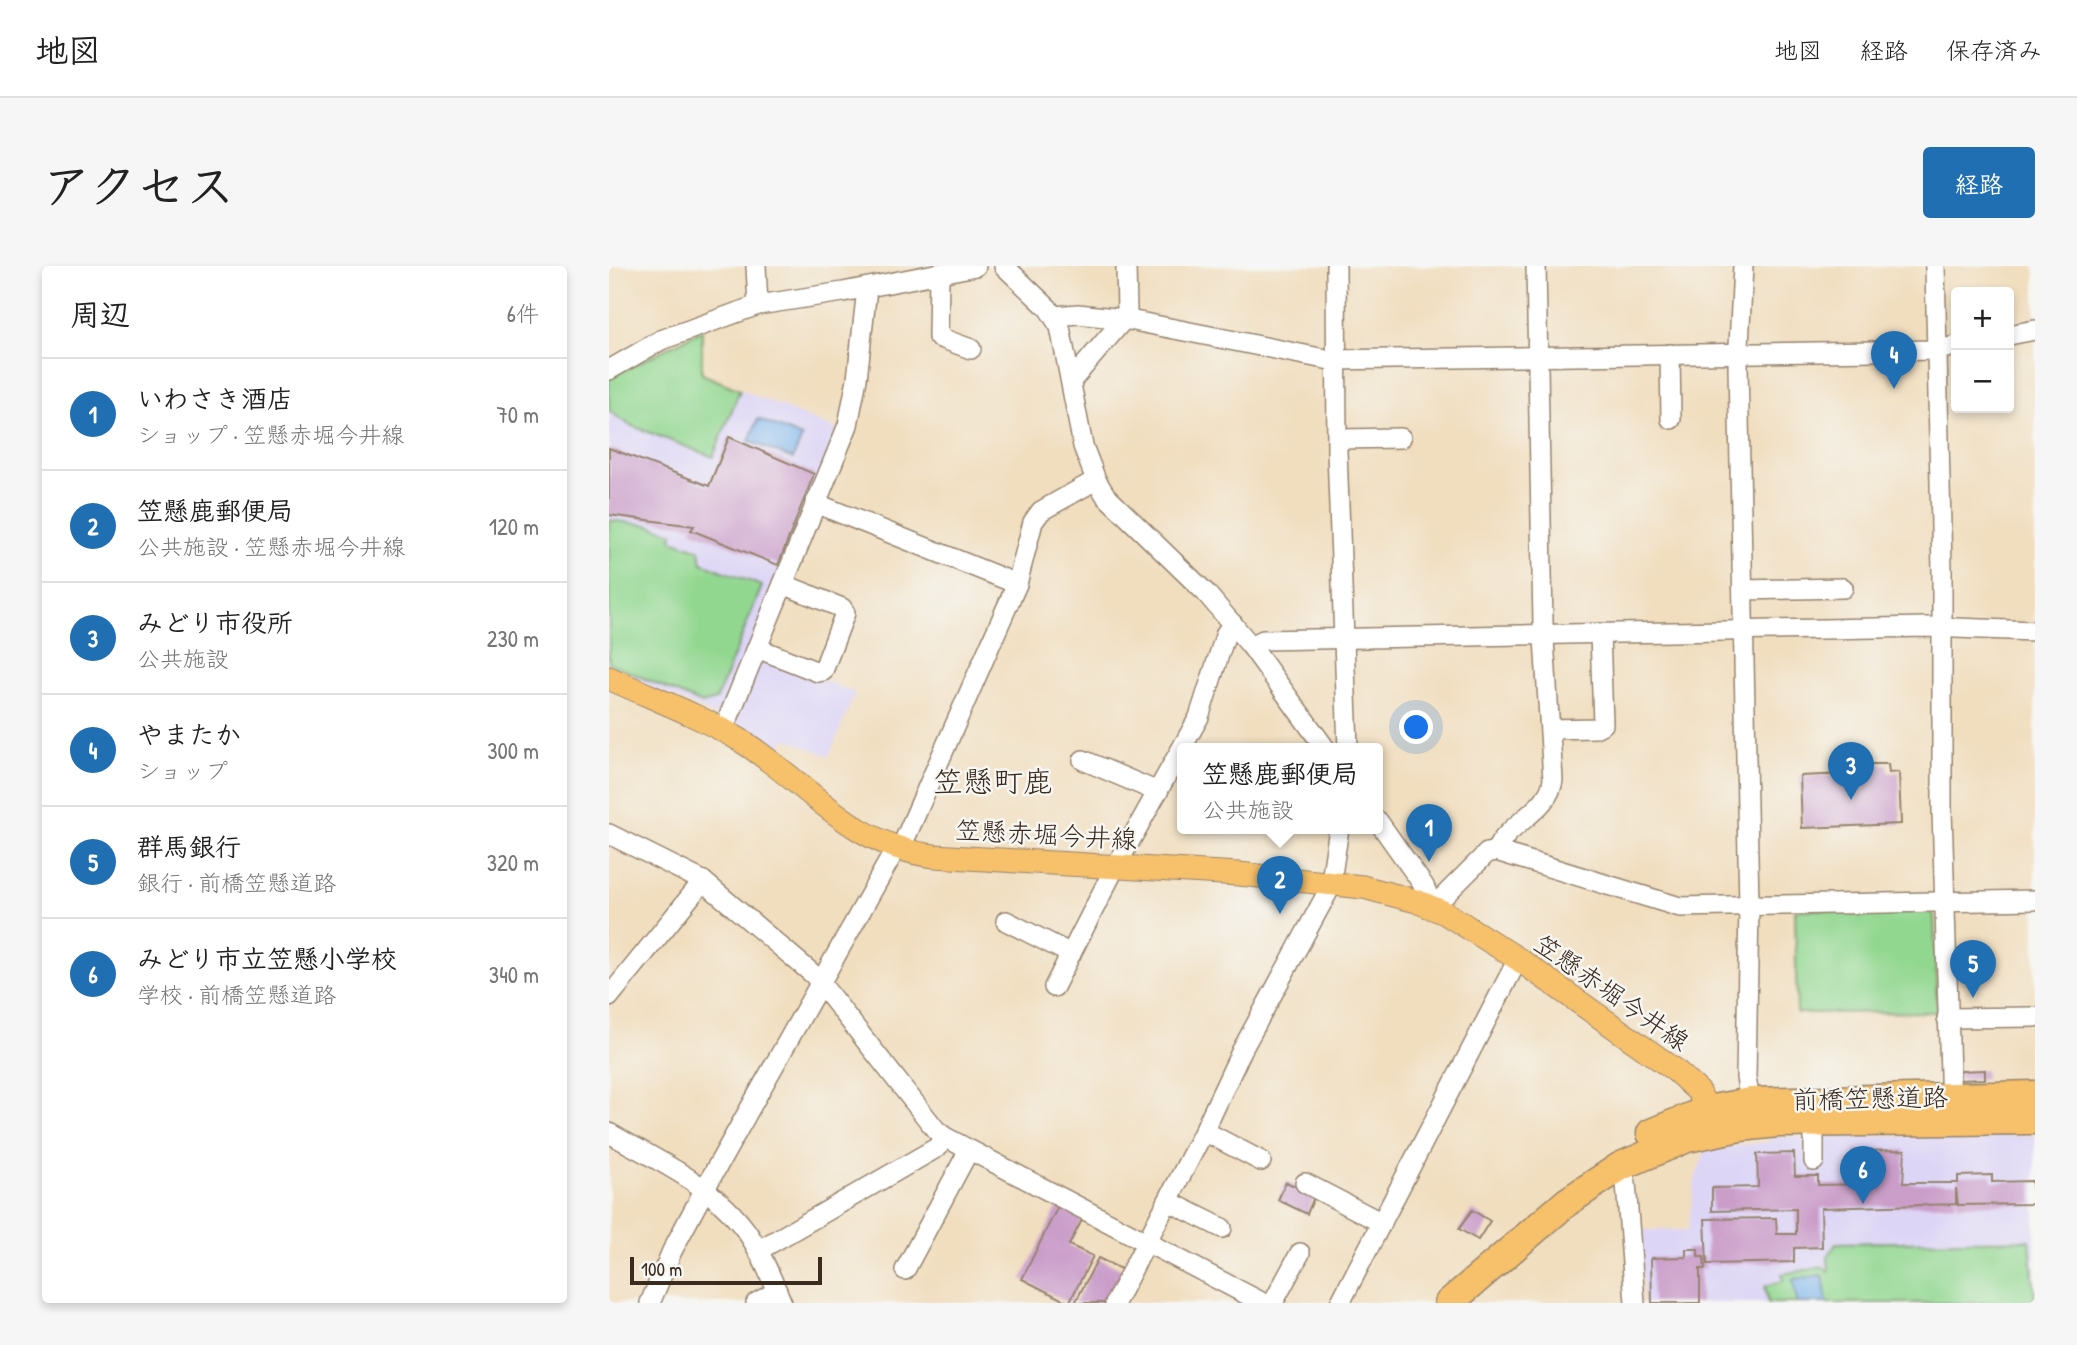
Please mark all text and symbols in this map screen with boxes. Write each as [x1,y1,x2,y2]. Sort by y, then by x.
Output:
text: 地図 [35,28,101,72]
text: 地図 [1774,34,1822,66]
text: 経路 [1860,34,1908,66]
text: 保存済み [1946,34,2042,66]
button: 経路 [1923,147,2035,218]
text: アクセス [42,152,235,218]
map controls [1951,287,2014,413]
button: + [1951,287,2014,350]
text: 周辺 [70,294,130,334]
text: 6件 [507,298,539,329]
pin: 4 [1871,331,1917,389]
button: − [1951,350,2014,413]
text: いわさき酒店 [137,381,293,416]
text: 1 [89,399,97,430]
text: 70 m [496,399,539,430]
text: ショップ · 笠懸赤堀今井線 [137,419,404,450]
text: 笠懸鹿郵便局 [137,493,293,528]
text: 2 [88,511,98,542]
text: 120 m [489,511,539,542]
text: 公共施設 · 笠懸赤堀今井線 [137,531,405,562]
text: みどり市役所 [137,605,293,640]
text: 3 [88,623,98,654]
text: 230 m [487,623,539,654]
text: 公共施設 [137,643,229,674]
your location [1399,710,1433,744]
text: やまたか [137,717,241,752]
text: 4 [89,735,97,766]
text: 300 m [487,735,539,766]
pin: 3 [1828,742,1874,800]
popup [1177,743,1383,834]
text: ショップ [137,755,228,786]
text: 笠懸鹿郵便局 [1202,756,1358,791]
district label: 笠懸町鹿 [933,761,1053,801]
text: 公共施設 [1202,794,1294,825]
pin: 1 [1406,804,1452,862]
street label: 笠懸赤堀今井線 [954,812,1138,856]
text: 群馬銀行 [137,829,241,864]
text: 5 [88,847,98,878]
text: 320 m [487,847,539,878]
pin: 2 [1257,856,1303,914]
text: 銀行 · 前橋笠懸道路 [137,867,336,898]
street label: 笠懸赤堀今井線 [1527,925,1697,1059]
pin: 5 [1950,940,1996,998]
text: みどり市立笠懸小学校 [137,941,397,976]
text: 6 [88,959,98,990]
text: 340 m [489,959,539,990]
text: 学校 · 前橋笠懸道路 [137,979,336,1010]
street label: 前橋笠懸道路 [1792,1079,1948,1117]
pin: 6 [1840,1146,1886,1204]
scale bar [630,1254,823,1286]
text: 100 m [641,1256,682,1282]

